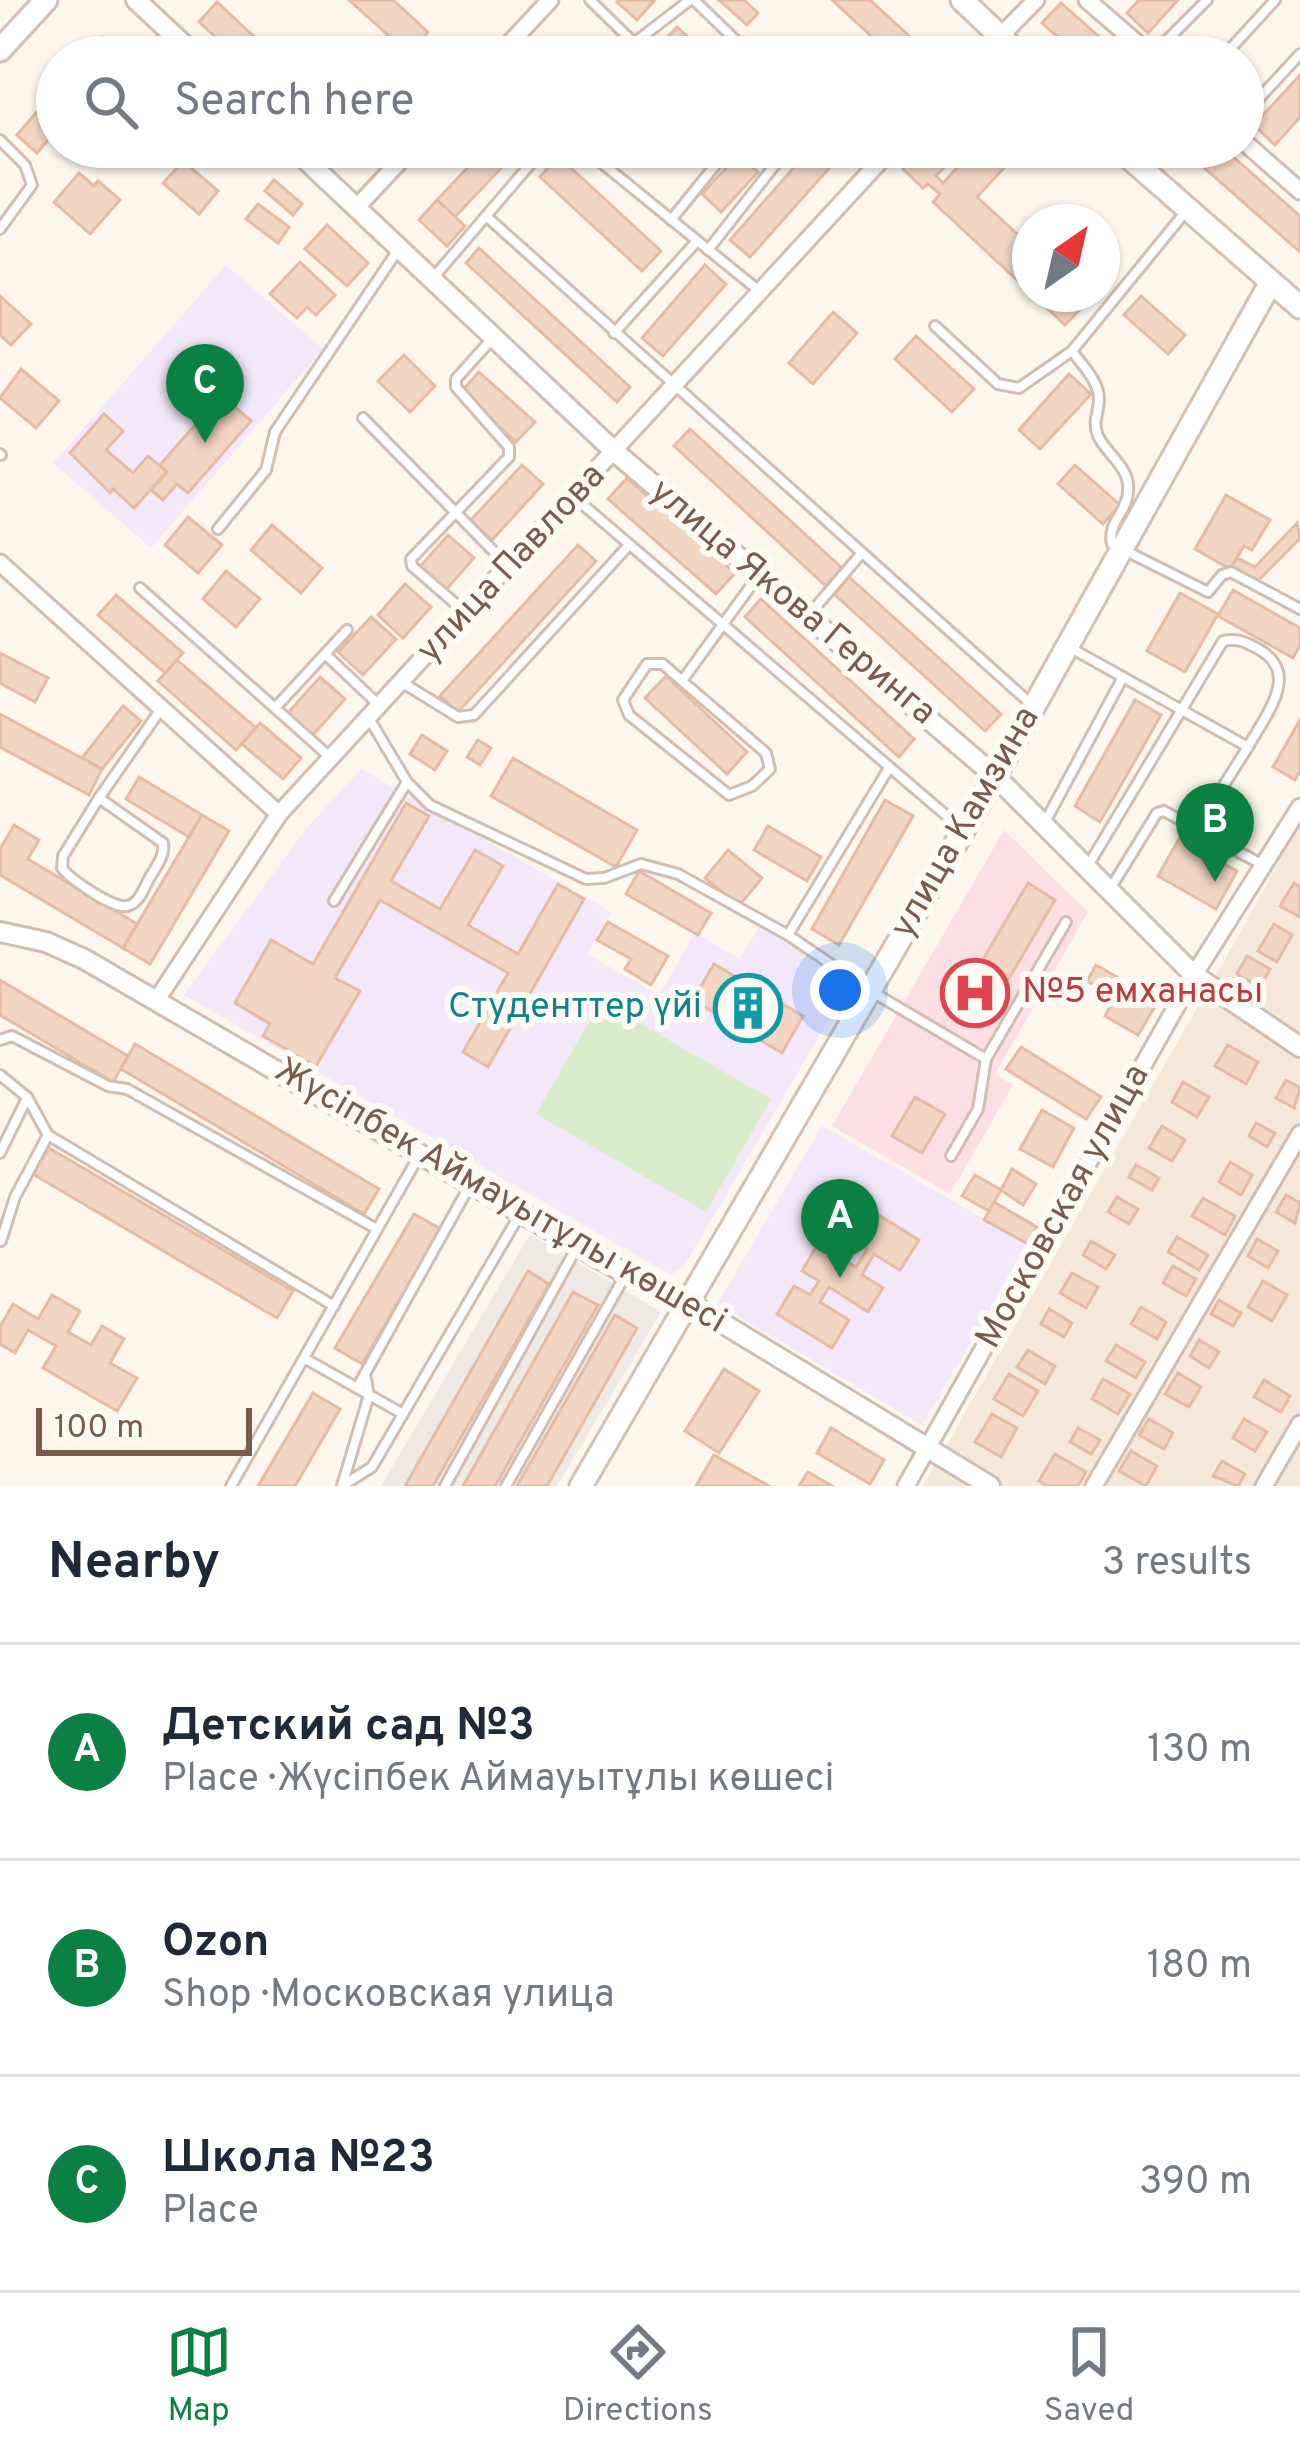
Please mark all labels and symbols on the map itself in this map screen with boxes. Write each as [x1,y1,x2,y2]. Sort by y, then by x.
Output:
north arrow [1012,204,1120,312]
pin: C [166,344,244,443]
street label: улица Павлова [407,454,617,674]
street label: улица Якова Геринга [639,470,945,736]
street label: улица Камзина [881,699,1051,947]
pin: B [1176,783,1254,882]
hospital icon: №5 емханасы [940,958,1010,1028]
your location [810,960,870,1020]
place label: №5 емханасы [1022,970,1263,1016]
building icon: Студенттер үйі [713,973,783,1043]
place label: Студенттер үйі [448,985,702,1031]
street label: Жүсіпбек Аймауытұлы көшесі [266,1048,734,1346]
street label: Московская улица [967,1057,1161,1357]
pin: A [801,1179,879,1278]
scale bar [36,1402,252,1455]

